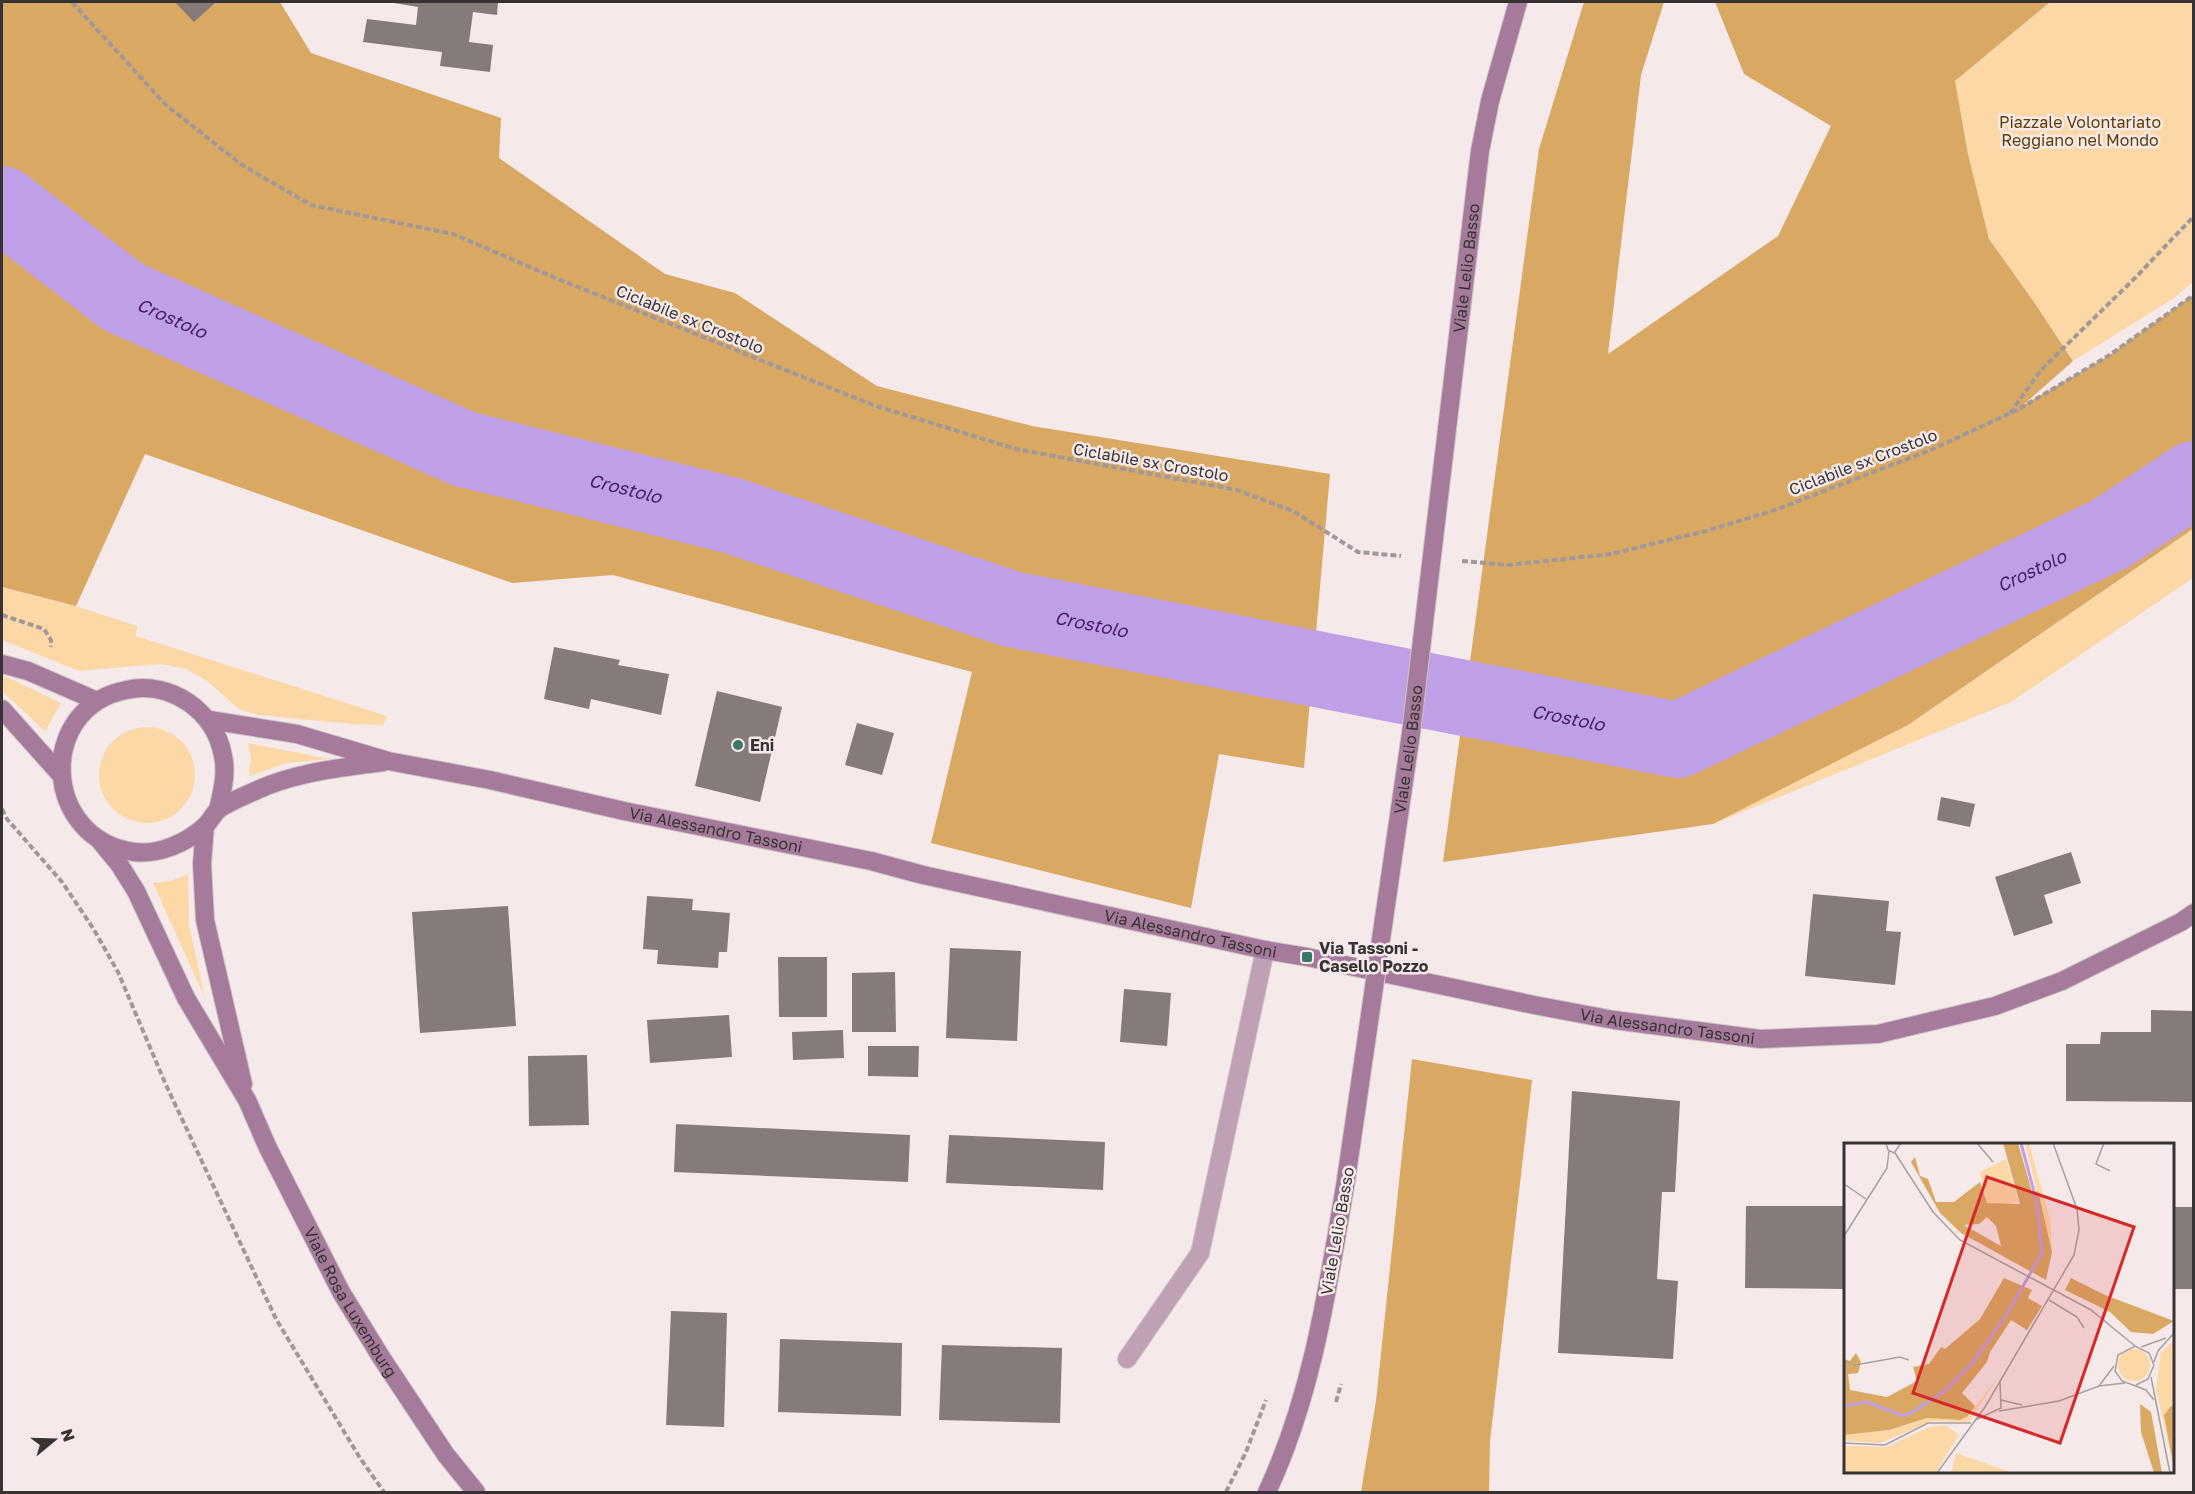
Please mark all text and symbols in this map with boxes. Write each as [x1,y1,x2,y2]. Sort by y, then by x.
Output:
park label: Piazzale Volontariato Reggiano nel Mondo [1999,112,2161,150]
street label: Viale Lelio Basso [1449,202,1484,334]
street label: Ciclabile sx Crostolo [613,280,767,358]
water label: Crostolo [134,293,211,343]
street label: Ciclabile sx Crostolo [1786,424,1940,500]
street label: Ciclabile sx Crostolo [1072,438,1230,486]
water label: Crostolo [587,468,665,508]
water label: Crostolo [1993,544,2070,596]
water label: Crostolo [1053,606,1131,642]
street label: Viale Lelio Basso [1389,684,1427,815]
water label: Crostolo [1530,700,1608,736]
place label: Eni [750,735,774,755]
marker: Eni [731,738,745,752]
street label: Via Alessandro Tassoni [627,802,804,857]
street label: Via Alessandro Tassoni [1102,905,1278,962]
place label: Via Tassoni - Casello Pozzo [1319,938,1429,976]
marker: Via Tassoni - Casello Pozzo [1300,950,1314,964]
street label: Via Alessandro Tassoni [1578,1004,1756,1048]
inset map [1844,1143,2174,1473]
street label: Viale Lelio Basso [1316,1165,1358,1297]
street label: Viale Rosa Luxemburg [300,1224,402,1381]
north arrow [24,1410,84,1470]
text: N [57,1426,80,1444]

